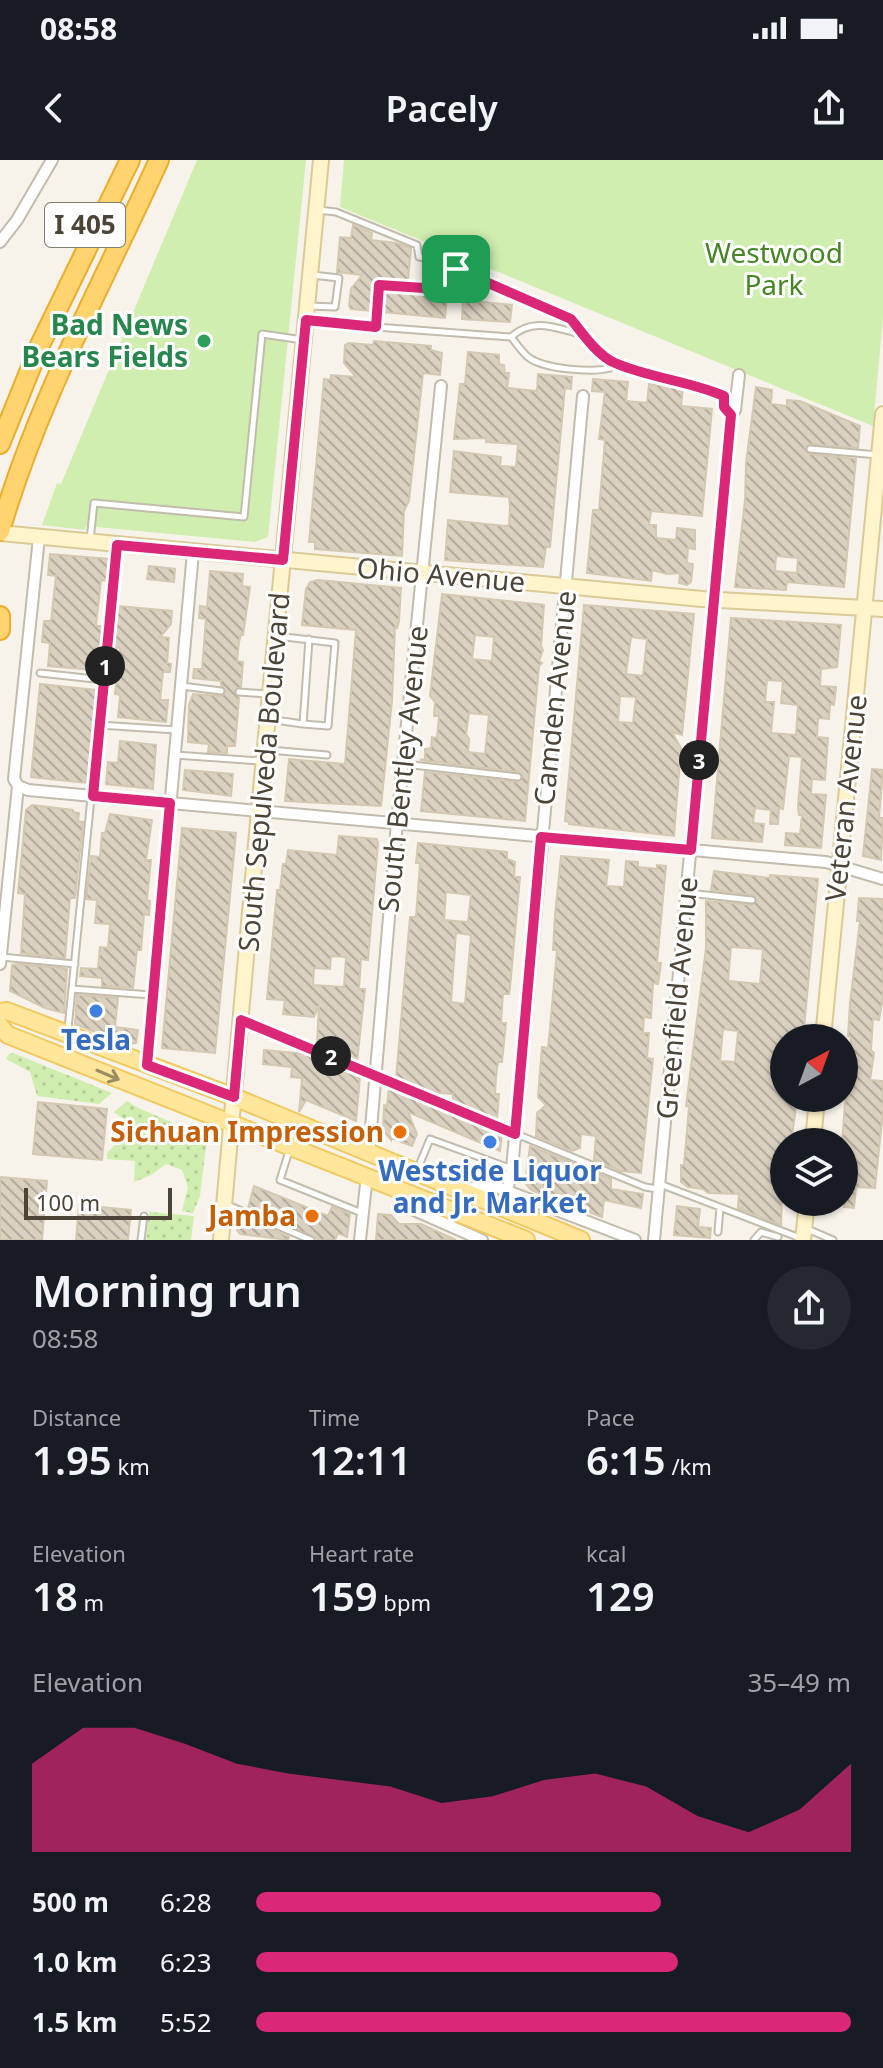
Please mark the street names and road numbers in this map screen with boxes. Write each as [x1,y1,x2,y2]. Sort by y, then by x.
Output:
road number: I 405 [45,203,125,247]
street label: Ohio Avenue [355,548,527,600]
street label: Camden Avenue [524,589,584,807]
street label: South Sepulveda Boulevard [228,591,298,953]
street label: South Bentley Avenue [368,624,436,914]
street label: Veteran Avenue [815,693,875,903]
street label: Greenfield Avenue [646,875,706,1121]

